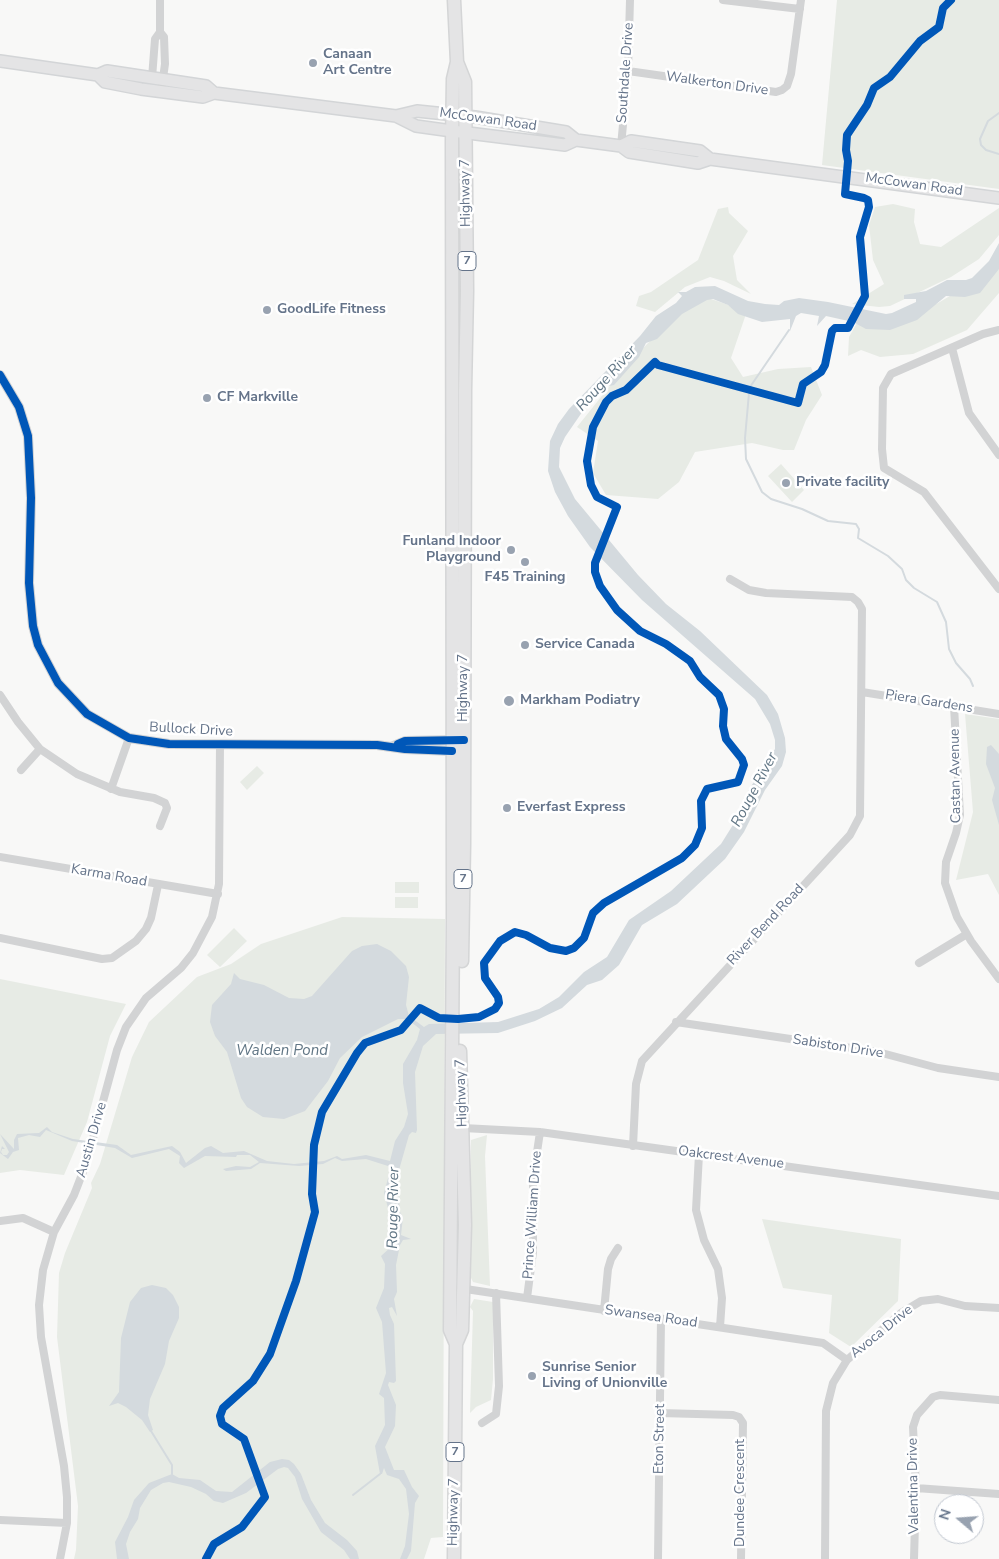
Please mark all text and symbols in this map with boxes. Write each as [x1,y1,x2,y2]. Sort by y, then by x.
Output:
street label: Southdale Drive [614,22,638,124]
place label: Canaan Art Centre [323,47,392,80]
marker: Canaan Art Centre [307,57,319,69]
street label: Walkerton Drive [665,69,769,99]
street label: McCowan Road [438,105,538,135]
street label: Highway 7 [457,159,475,227]
street label: McCowan Road [864,170,964,200]
road number: 7 [458,252,476,270]
place label: GoodLife Fitness [277,302,386,318]
marker: GoodLife Fitness [261,304,273,316]
water label: Rouge River [573,343,641,415]
place label: CF Markville [217,390,298,406]
marker: CF Markville [201,392,213,404]
place label: Private facility [796,475,889,491]
marker: Private facility [780,477,792,489]
place label: Funland Indoor Playground [402,534,501,566]
marker: Funland Indoor Playground [505,544,517,556]
marker: F45 Training [519,556,531,568]
place label: F45 Training [484,570,566,586]
place label: Service Canada [535,637,635,653]
marker: Service Canada [519,639,531,651]
street label: Highway 7 [456,654,472,722]
street label: Piera Gardens [884,687,974,717]
place label: Markham Podiatry [520,693,640,709]
marker: Markham Podiatry [502,694,516,708]
street label: Bullock Drive [149,719,233,741]
street label: Castan Avenue [947,728,965,824]
water label: Rouge River [728,750,782,830]
place label: Everfast Express [517,800,626,816]
marker: Everfast Express [501,802,513,814]
street label: Karma Road [70,861,148,891]
road number: 7 [454,870,472,889]
street label: River Bend Road [724,881,808,969]
street label: Sabiston Drive [792,1032,884,1062]
water label: Walden Pond [236,1042,328,1060]
street label: Highway 7 [452,1059,472,1127]
street label: Austin Drive [73,1100,111,1180]
street label: Oakcrest Avenue [677,1143,785,1173]
street label: Prince William Drive [520,1150,546,1280]
water label: Rouge River [384,1167,404,1249]
street label: Swansea Road [604,1302,698,1332]
street label: Avoca Drive [847,1302,917,1362]
place label: Sunrise Senior Living of Unionville [542,1360,667,1392]
marker: Sunrise Senior Living of Unionville [526,1370,538,1382]
street label: Eton Street [651,1404,669,1474]
street label: Valentina Drive [905,1438,923,1534]
street label: Dundee Crescent [733,1439,749,1547]
road number: 7 [446,1442,464,1461]
street label: Highway 7 [445,1478,463,1546]
north arrow [934,1494,984,1544]
text: N [935,1507,956,1522]

